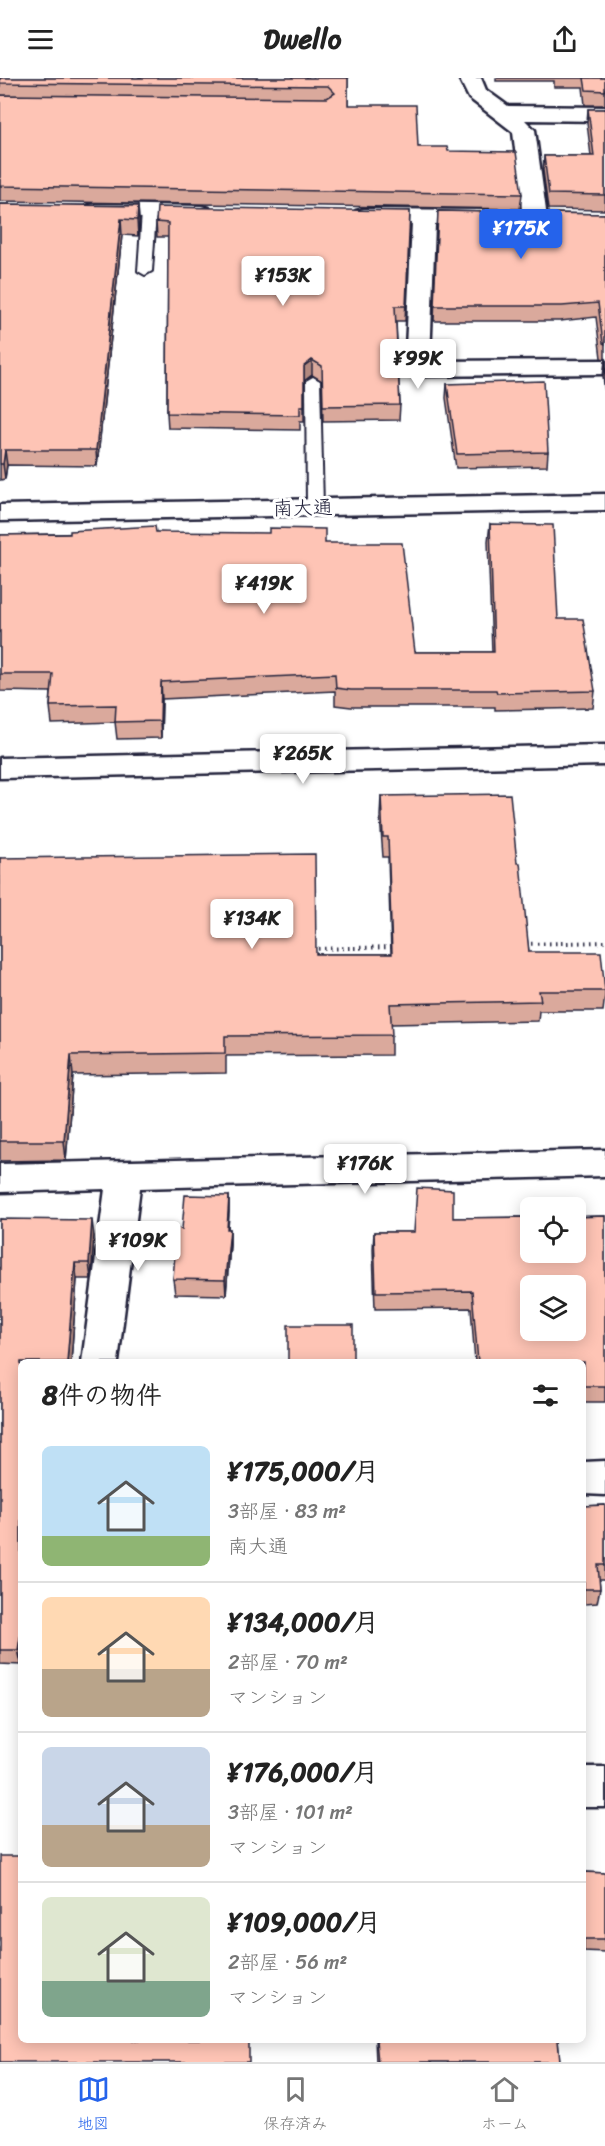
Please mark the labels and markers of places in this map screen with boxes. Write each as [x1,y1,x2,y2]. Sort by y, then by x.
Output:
pin: ¥175K [479,209,563,260]
pin: ¥153K [241,256,325,307]
pin: ¥99K [382,339,454,390]
pin: ¥419K [222,564,306,615]
pin: ¥265K [261,734,345,785]
pin: ¥134K [210,899,294,950]
pin: ¥176K [323,1144,407,1195]
pin: ¥109K [96,1221,180,1272]

